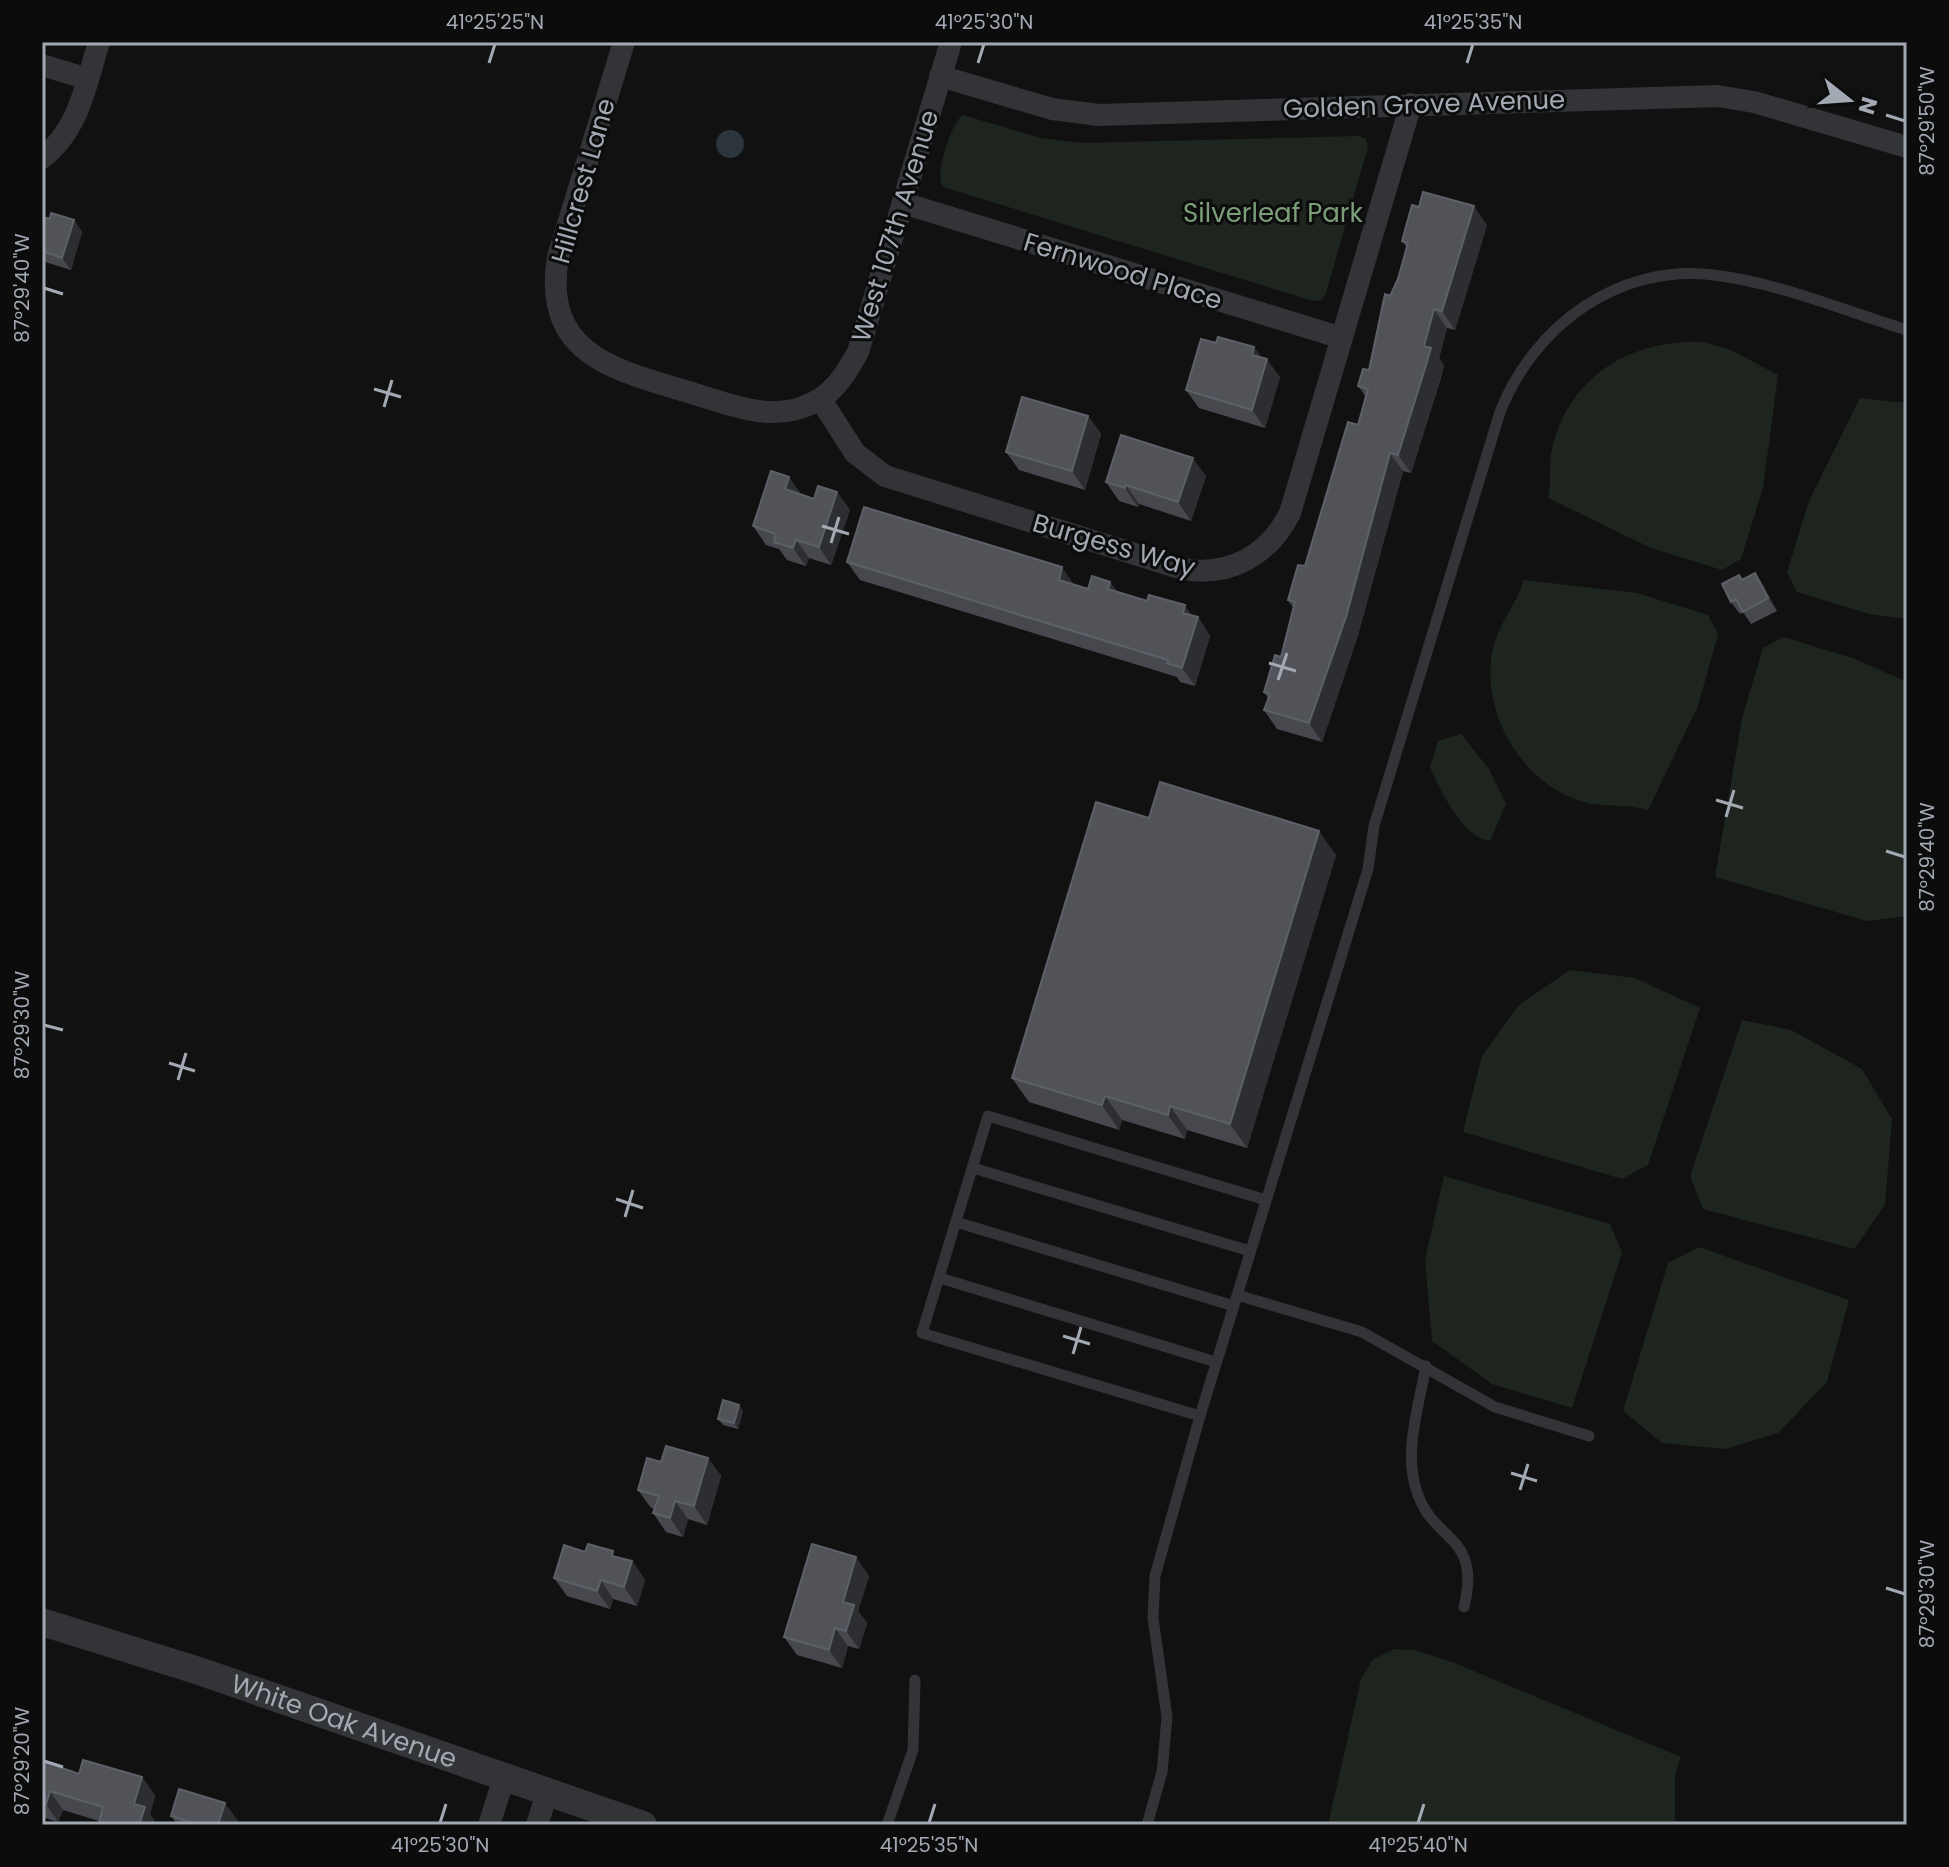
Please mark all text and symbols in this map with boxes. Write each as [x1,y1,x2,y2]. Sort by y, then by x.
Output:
text: 41°25'25"N [446,8,544,36]
text: 41°25'30"N [935,8,1033,36]
text: 41°25'35"N [1424,8,1522,36]
north arrow [1809,60,1889,140]
text: 87°29'50"W [1913,66,1941,176]
street label: Golden Grove Avenue [1282,81,1566,127]
text: N [1850,93,1885,118]
street label: Hillcrest Lane [542,94,624,268]
street label: West 107th Avenue [843,106,947,346]
park label: Silverleaf Park [1183,195,1363,231]
street label: Fernwood Place [1019,224,1227,318]
text: 87°29'40"W [8,233,36,343]
street label: Burgess Way [1028,505,1200,586]
text: 87°29'40"W [1913,802,1941,912]
text: 87°29'30"W [8,970,36,1079]
text: 87°29'30"W [1913,1539,1941,1648]
street label: White Oak Avenue [226,1665,462,1777]
text: 87°29'20"W [8,1706,36,1815]
text: 41°25'30"N [391,1831,489,1859]
text: 41°25'35"N [880,1831,978,1859]
text: 41°25'40"N [1368,1831,1468,1859]

